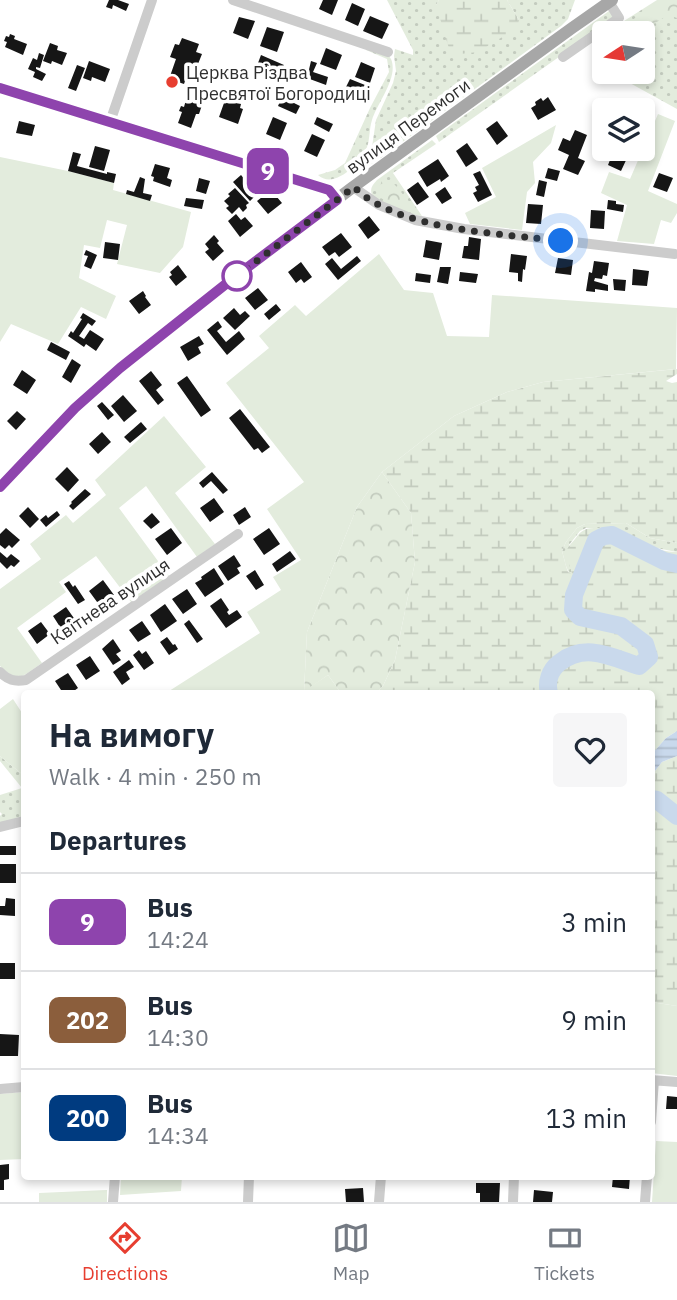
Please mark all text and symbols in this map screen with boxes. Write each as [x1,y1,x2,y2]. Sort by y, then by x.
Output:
north arrow [592,21,654,84]
map controls [592,21,655,161]
place label: Церква Різдва Пресвятої Богородиці [186,61,371,105]
street label: вулиця Перемоги [341,73,475,179]
marker: Церква Різдва Пресвятої Богородиці [164,74,180,90]
button: layers [592,98,655,161]
line badge: 9 [245,148,291,194]
text: 9 [261,155,275,187]
your location [543,223,578,258]
unlabelled marker [222,261,252,291]
street label: Квітнева вулиця [46,553,174,649]
text: На вимогу [49,713,214,756]
button: heart [553,713,627,787]
text: Walk · 4 min · 250 m [49,761,262,791]
text: Departures [49,823,187,857]
text: Bus [147,890,193,924]
text: 3 min [561,905,627,939]
text: 9 [80,906,95,938]
text: 14:24 [147,924,209,954]
text: Bus [147,988,193,1022]
text: 9 min [561,1003,627,1037]
text: 202 [66,1004,109,1036]
text: 14:30 [147,1022,209,1052]
text: Bus [147,1086,193,1120]
text: 13 min [546,1101,627,1135]
text: 200 [66,1102,109,1134]
text: 14:34 [147,1120,209,1150]
tab: Directions [82,1219,168,1285]
tab: Map [332,1219,370,1285]
tab: Tickets [534,1219,595,1285]

